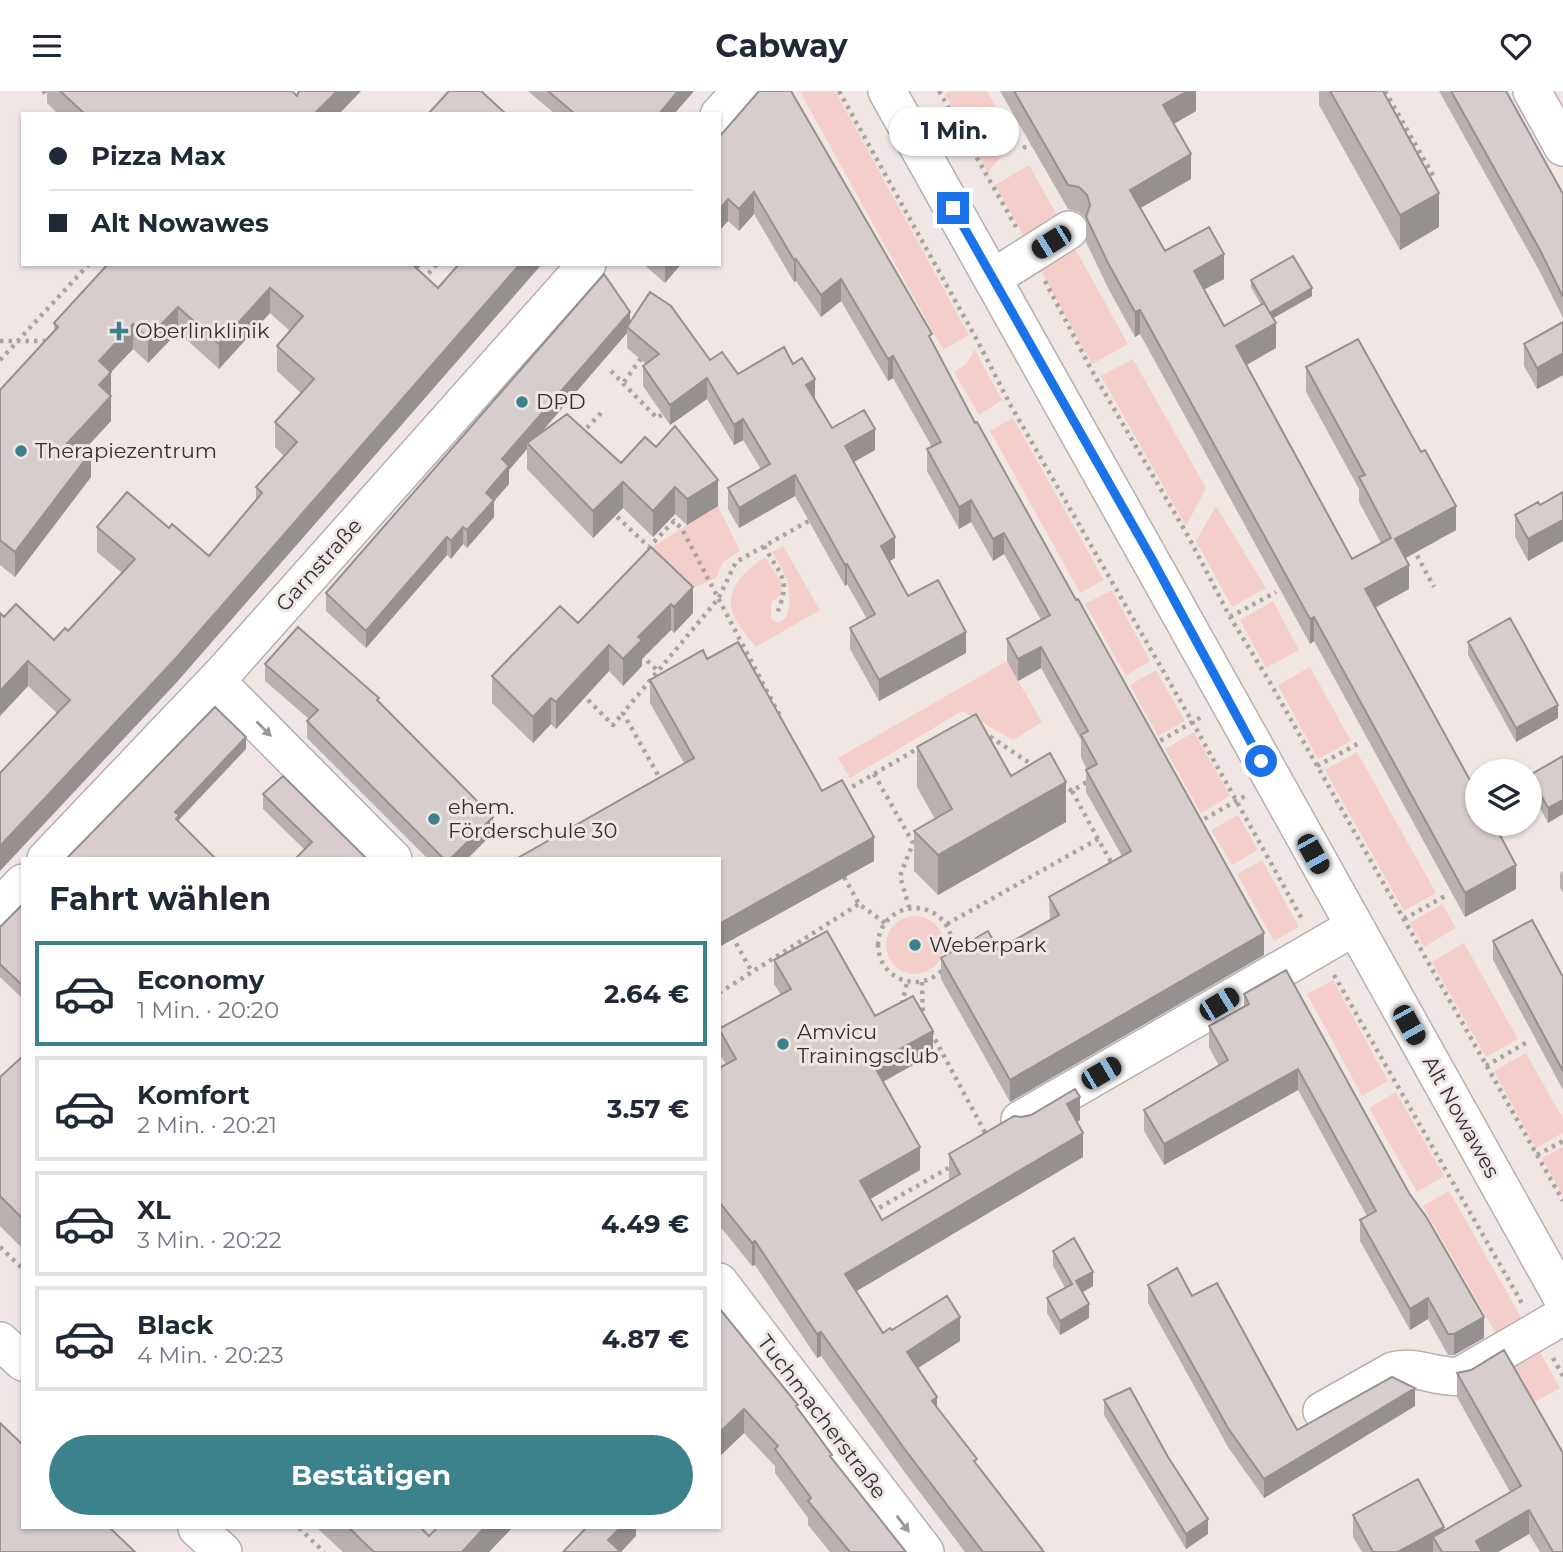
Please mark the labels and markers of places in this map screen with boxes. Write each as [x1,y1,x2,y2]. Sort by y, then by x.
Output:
place label: Oberlinklinik [135,318,270,343]
marker: Oberlinklinik [109,321,129,341]
place label: DPD [536,389,586,414]
marker: DPD [514,394,530,410]
place label: Therapiezentrum [35,438,217,463]
marker: Therapiezentrum [13,443,29,459]
place label: ehem. Förderschule 30 [448,794,617,843]
marker: ehem. Förderschule 30 [426,811,442,827]
place label: Weberpark [929,932,1047,957]
marker: Weberpark [907,937,923,953]
place label: Amvicu Trainingsclub [797,1019,939,1068]
marker: Amvicu Trainingsclub [775,1036,791,1052]

